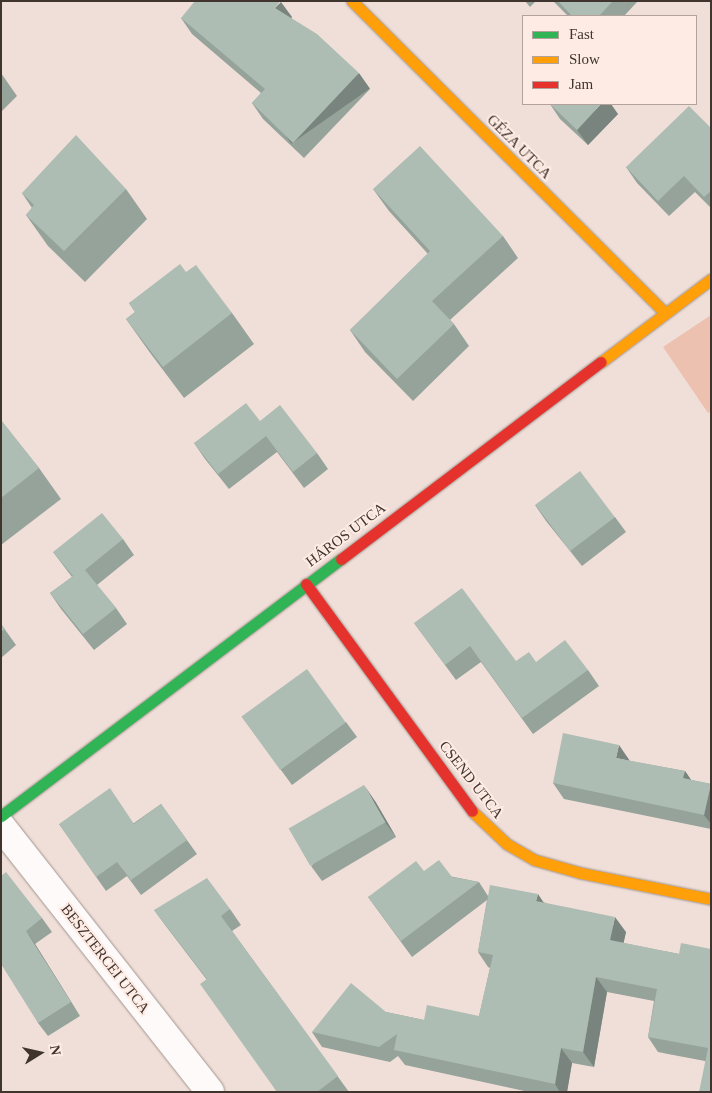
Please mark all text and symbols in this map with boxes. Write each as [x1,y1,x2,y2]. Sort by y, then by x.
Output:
legend [522,15,697,105]
text: Fast [569,26,594,42]
text: Slow [569,51,600,67]
text: Jam [569,76,593,92]
street label: GÉZA UTCA [483,111,555,183]
street label: HÁROS UTCA [302,499,390,571]
street label: CSEND UTCA [435,738,507,822]
street label: BESZTERCEI UTCA [57,901,153,1017]
north arrow [15,1028,65,1078]
text: N [47,1044,64,1057]

